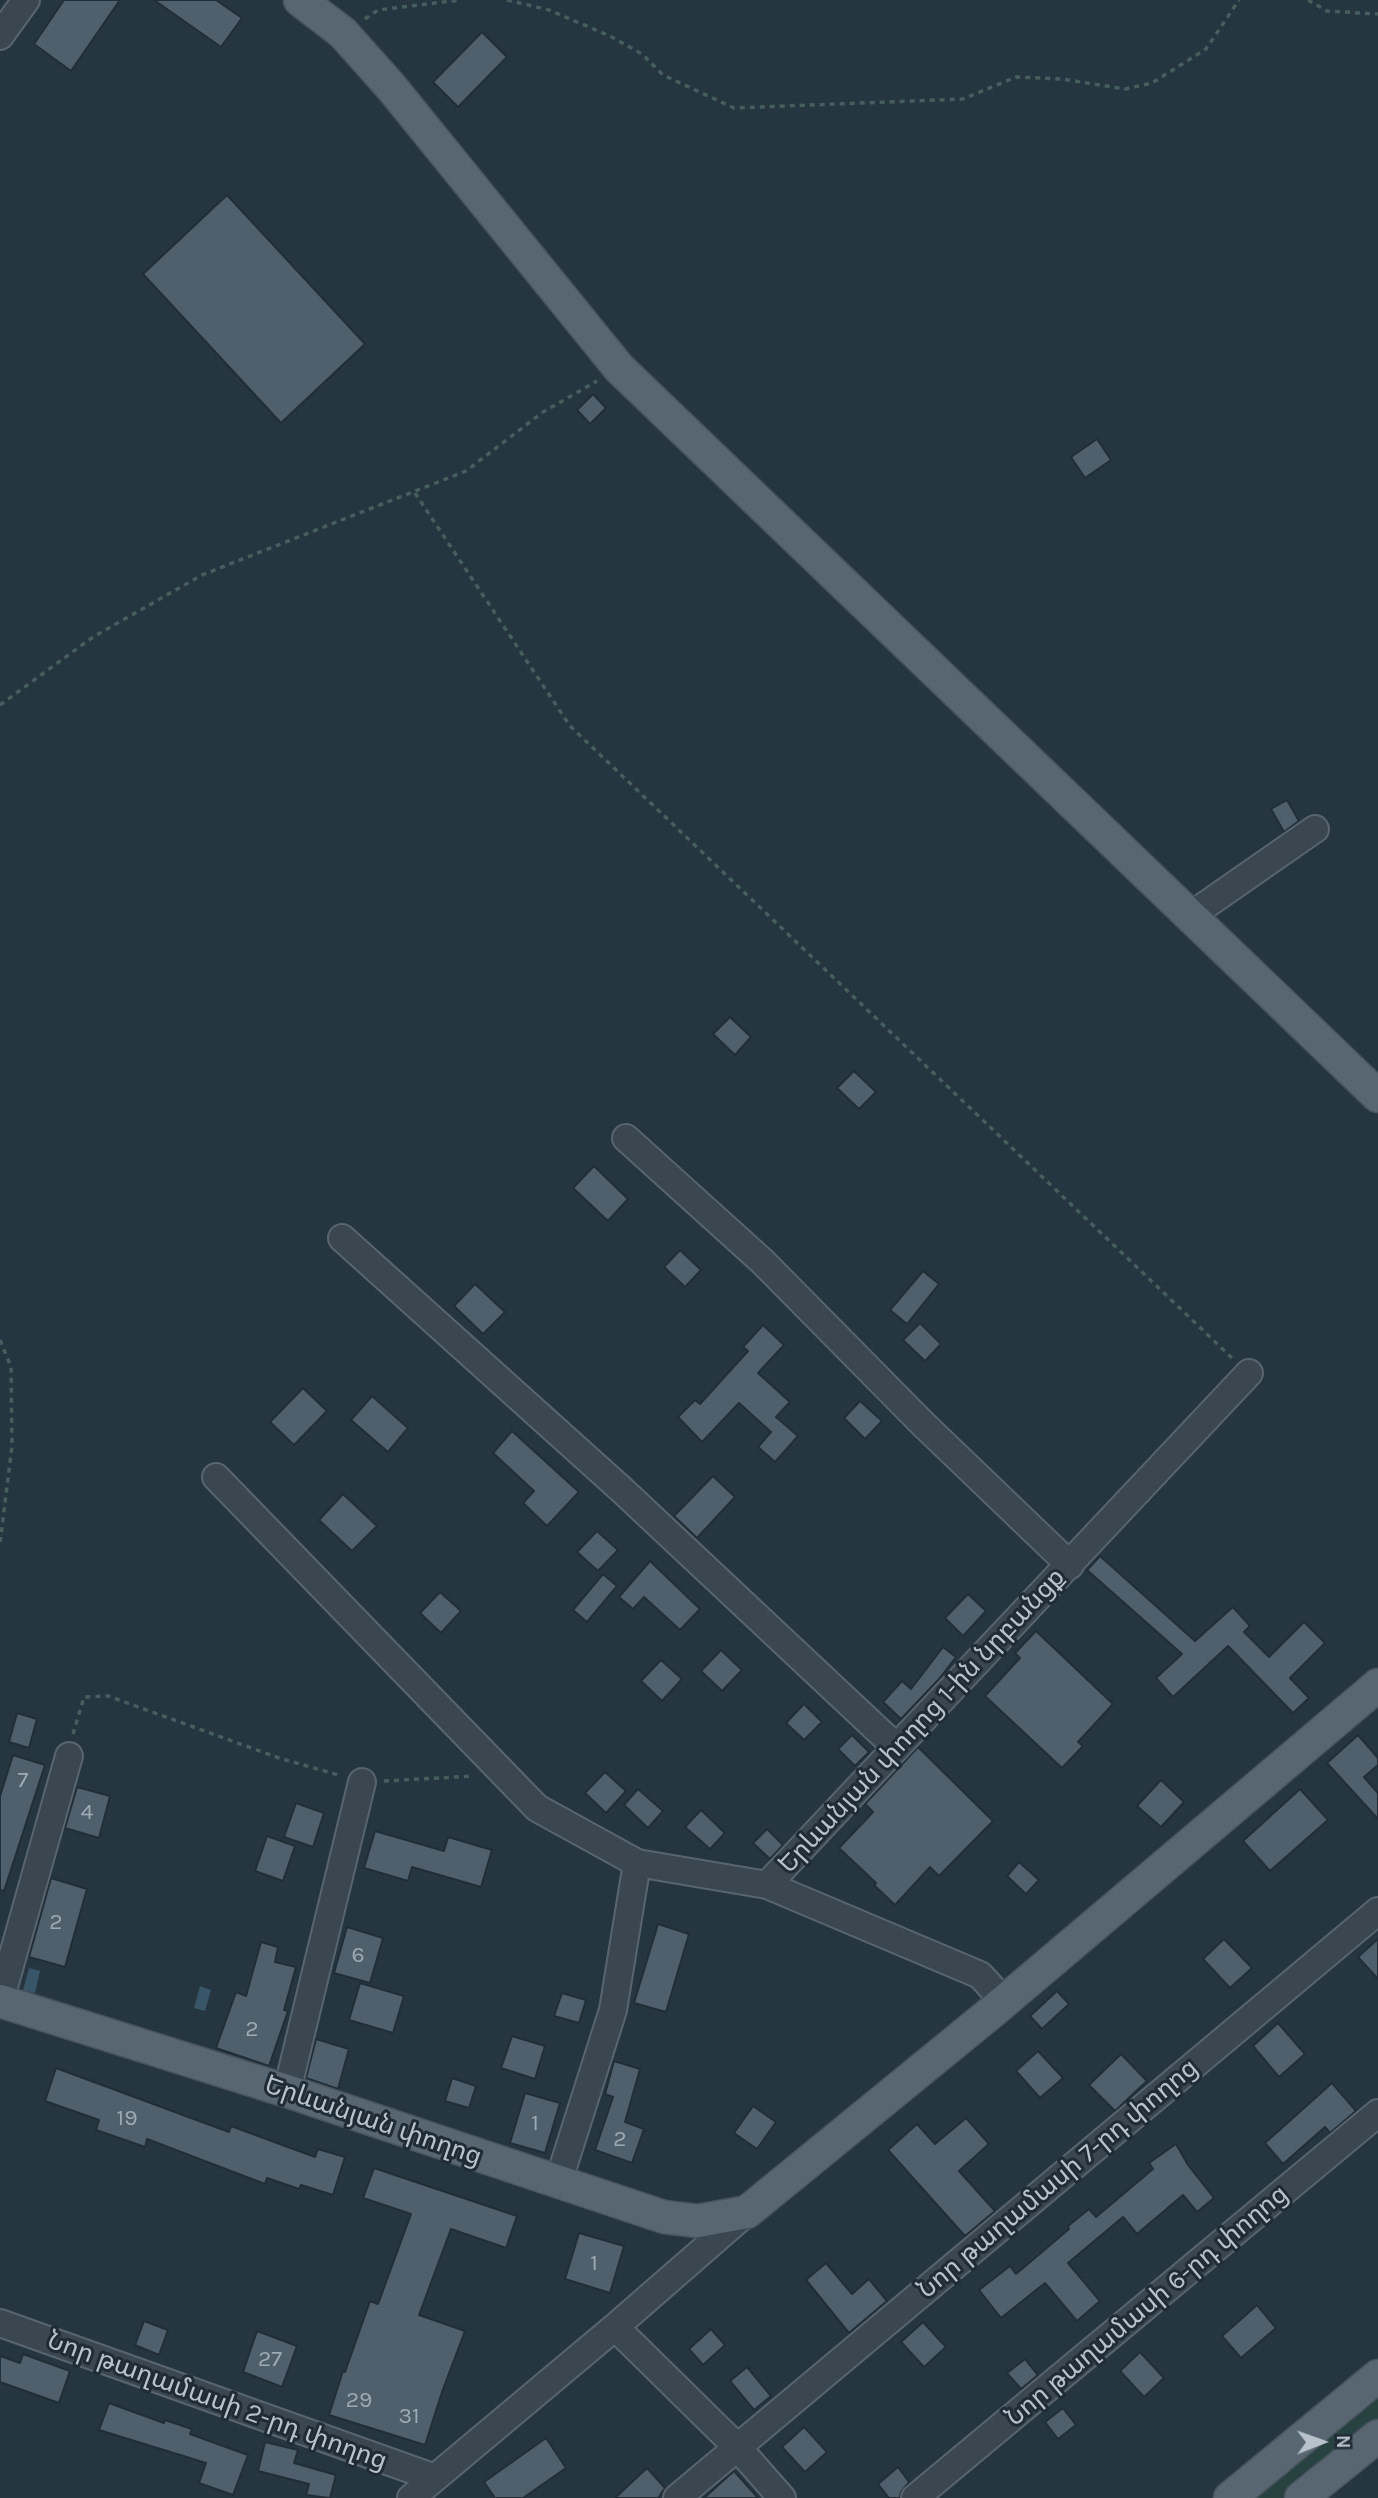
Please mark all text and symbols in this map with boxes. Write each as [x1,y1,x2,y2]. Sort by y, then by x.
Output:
street label: Երևանյան փողոց 1-ին նրբանցք [772,1562,1072,1880]
house number: 7 [18,1766,28,1794]
house number: 4 [81,1798,93,1826]
house number: 2 [49,1908,63,1936]
house number: 6 [351,1941,365,1969]
house number: 2 [245,2015,259,2043]
street label: Նոր թաղամասի 7-րդ փողոց [911,2052,1205,2306]
street label: Երևանյան փողոց [260,2069,486,2173]
house number: 19 [117,2104,137,2132]
house number: 1 [531,2109,539,2137]
house number: 2 [613,2125,627,2153]
street label: Նոր թաղամասի 6-րդ փողոց [999,2179,1295,2433]
house number: 1 [590,2249,598,2277]
street label: Նոր թաղամասի 2-րդ փողոց [43,2325,391,2477]
house number: 27 [258,2345,282,2373]
house number: 29 [346,2386,372,2414]
house number: 31 [398,2402,420,2430]
north arrow [1287,2407,1357,2477]
text: N [1332,2435,1354,2449]

